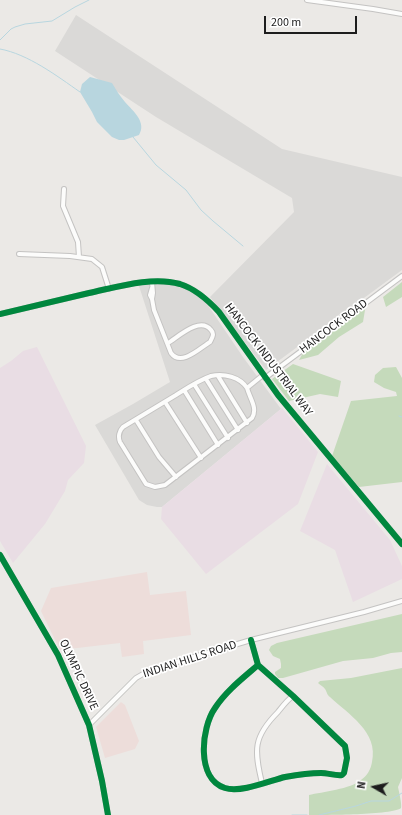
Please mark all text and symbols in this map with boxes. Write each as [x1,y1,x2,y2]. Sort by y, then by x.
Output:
scale bar [266,8,359,34]
text: 200 m [271,14,301,31]
street label: HANCOCK ROAD [297,297,371,357]
street label: HANCOCK INDUSTRIAL WAY [221,301,315,419]
street label: OLYMPIC DRIVE [55,637,101,713]
street label: INDIAN HILLS ROAD [141,638,239,682]
north arrow [354,767,394,807]
text: N [354,780,370,790]

